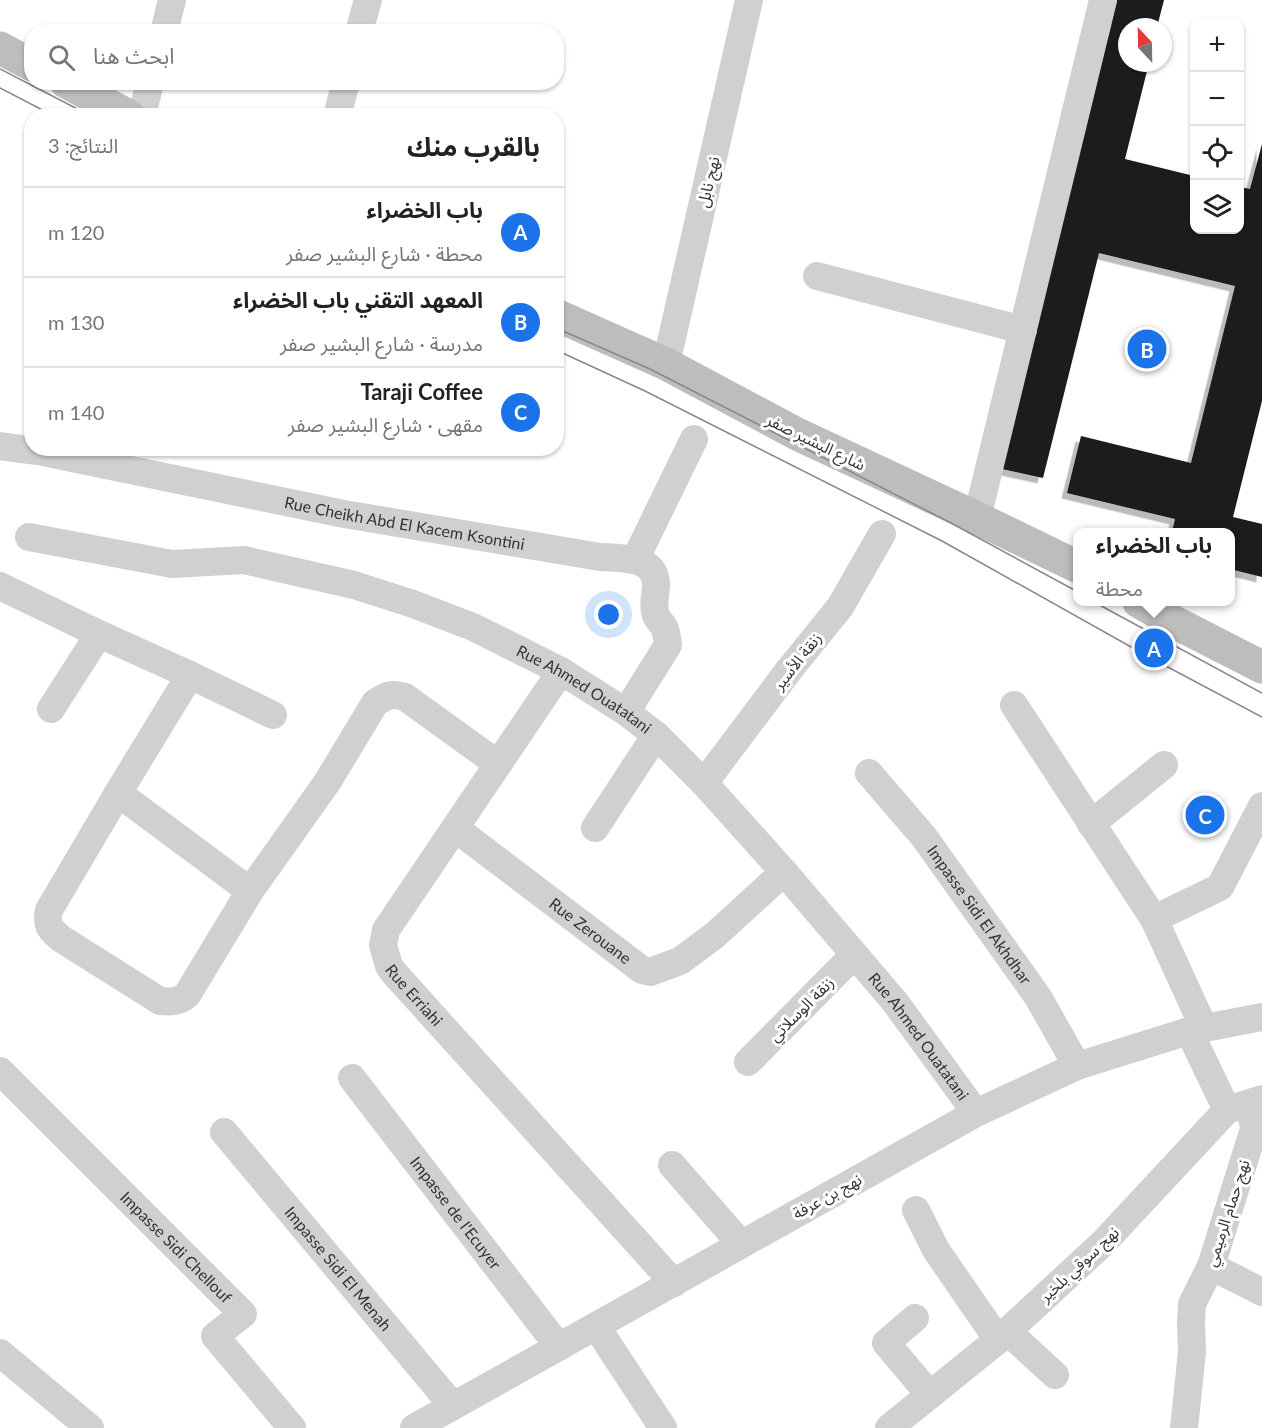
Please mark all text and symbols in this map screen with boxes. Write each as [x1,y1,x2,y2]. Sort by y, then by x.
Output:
north arrow [1118,18,1172,72]
map controls [1190,18,1244,234]
button: + [1190,18,1244,72]
search box [24,24,564,90]
icon: search [45,41,78,74]
text: ابحث هنا [93,42,174,69]
button: − [1190,72,1244,126]
button: locate [1190,126,1244,180]
text: بالقرب منك [407,130,540,162]
text: النتائج: 3 [48,133,118,157]
street label: نهج نابل [692,154,726,210]
button: layers [1190,180,1244,234]
text: باب الخضراء [366,196,483,223]
text: 120 m [48,220,104,244]
text: A [514,220,527,244]
text: محطة · شارع البشير صفر [286,241,483,265]
text: المعهد التقني باب الخضراء [233,286,483,313]
text: 130 m [48,310,104,334]
text: B [514,310,527,334]
pin: B [1128,326,1166,372]
text: مدرسة · شارع البشير صفر [280,331,483,355]
text: Taraji Coffee [360,378,483,405]
text: 140 m [48,400,104,424]
text: C [514,400,527,424]
street label: شارع البشير صفر [761,409,869,477]
text: مقهى · شارع البشير صفر [288,412,483,436]
street label: Rue Cheikh Abd El Kacem Ksontini [283,492,526,553]
popup [1073,528,1235,606]
text: باب الخضراء [1096,531,1212,558]
text: محطة [1096,576,1143,600]
your location [594,600,623,629]
pin: A [1134,626,1174,670]
street label: زنقة الأسير [768,628,826,695]
street label: Rue Ahmed Ouatatani [514,640,655,737]
pin: C [1186,792,1224,838]
street label: Impasse Sidi El Akhdhar [924,841,1036,988]
street label: Rue Zerouane [546,893,635,968]
street label: Rue Erriahi [382,960,447,1029]
street label: Rue Ahmed Ouatatani [865,968,973,1104]
street label: زنقة الوسلاتي [764,972,840,1048]
street label: Impasse de l'Ecuyer [407,1152,506,1273]
street label: نهج حمام الرميمي [1200,1157,1257,1270]
street label: نهج بن عرفة [789,1169,866,1226]
street label: Impasse Sidi Chellouf [117,1187,236,1307]
street label: Impasse Sidi El Menah [281,1202,396,1334]
street label: نهج سوقي بلخير [1034,1222,1125,1309]

